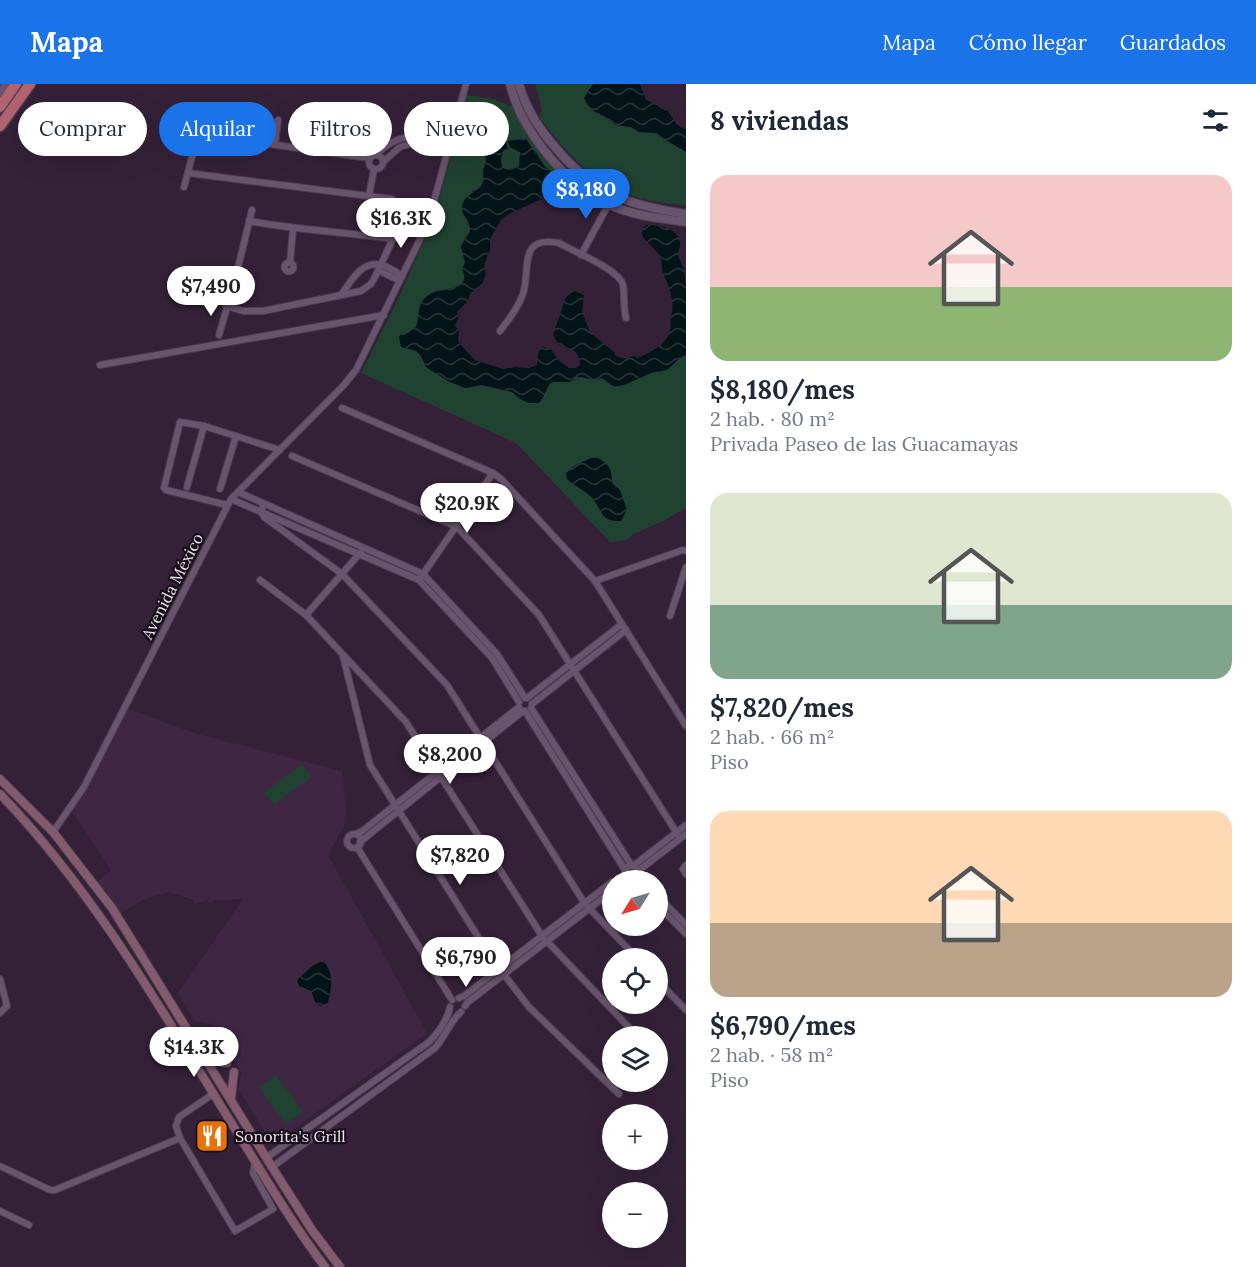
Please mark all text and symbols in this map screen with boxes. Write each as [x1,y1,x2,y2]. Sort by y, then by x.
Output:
text: Mapa [30,24,103,60]
text: Mapa [882,29,936,56]
text: Cómo llegar [969,29,1087,56]
text: Guardados [1120,29,1226,56]
chip: Comprar [18,102,147,156]
chip: Alquilar [159,102,276,156]
chip: Filtros [288,102,392,156]
chip: Nuevo [404,102,509,156]
text: 8 viviendas [710,104,849,137]
icon: filters [1199,104,1232,137]
pin: $8,180 [537,169,635,220]
text: $8,180 [556,176,616,201]
pin: $16.3K [352,198,450,249]
text: $16.3K [370,205,432,230]
icon: home [917,214,1025,322]
pin: $7,490 [162,266,260,317]
text: $7,490 [181,273,241,298]
text: $8,180/mes [710,373,855,406]
text: 2 hab. · 80 m² [710,406,835,431]
text: Privada Paseo de las Guacamayas [710,431,1018,456]
pin: $20.9K [418,483,516,534]
text: $20.9K [434,490,500,515]
street label: Avenida México [136,530,207,643]
icon: home [917,532,1025,640]
text: $7,820/mes [710,691,854,724]
text: 2 hab. · 66 m² [710,724,834,749]
pin: $8,200 [401,734,499,785]
text: $8,200 [418,741,482,766]
text: Piso [710,749,749,774]
pin: $7,820 [411,835,509,886]
text: $7,820 [430,842,490,867]
icon: home [917,850,1025,958]
north arrow [602,870,668,936]
map controls [602,870,668,1248]
pin: $6,790 [417,937,515,988]
text: $6,790 [435,944,497,969]
button: locate [602,948,668,1014]
text: $6,790/mes [710,1009,856,1042]
button: layers [602,1026,668,1092]
pin: $14.3K [145,1027,243,1078]
text: $14.3K [164,1034,224,1059]
text: 2 hab. · 58 m² [710,1042,833,1067]
text: Piso [710,1067,749,1092]
button: + [602,1104,668,1170]
restaurant icon: Sonorita's Grill [194,1118,230,1154]
place label: Sonorita's Grill [235,1126,346,1146]
button: − [602,1182,668,1248]

